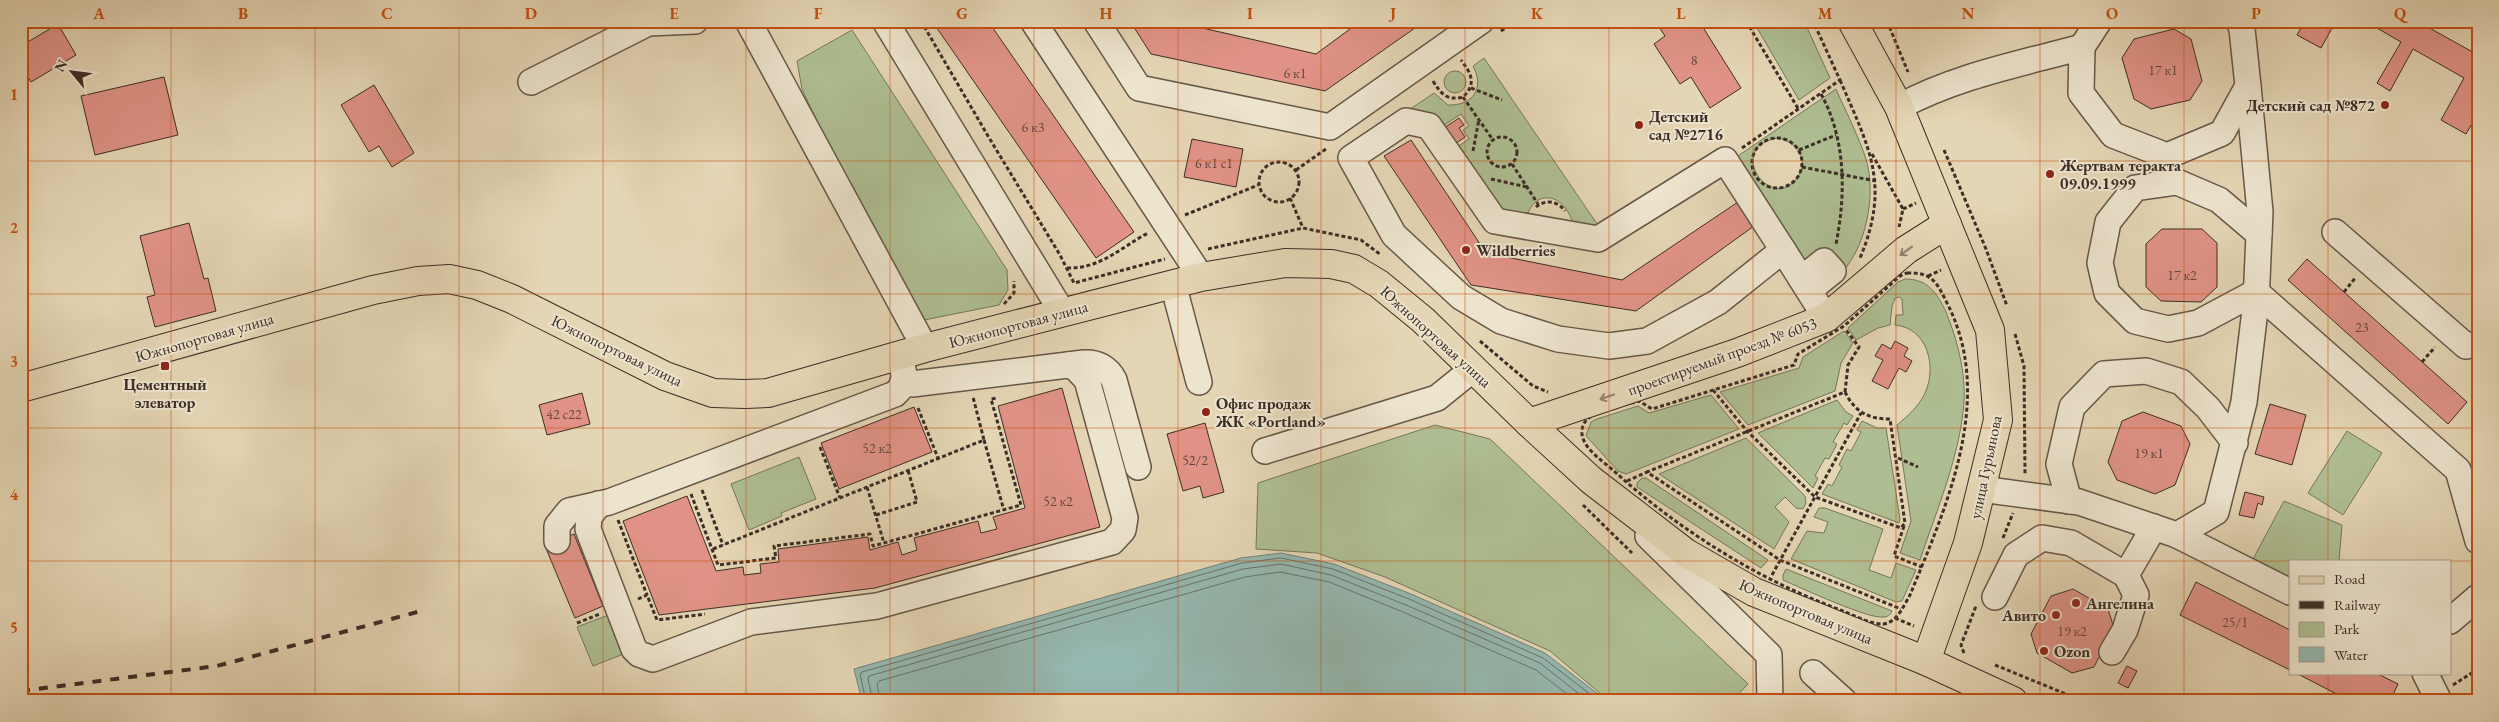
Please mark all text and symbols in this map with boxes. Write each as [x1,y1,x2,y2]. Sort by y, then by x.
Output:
text: A [92,3,105,24]
text: B [238,3,248,24]
text: C [381,3,393,24]
text: D [525,3,537,24]
text: E [669,3,679,24]
text: F [814,3,823,24]
text: G [956,3,968,24]
text: H [1100,3,1113,24]
text: I [1247,3,1253,24]
text: J [1388,3,1396,24]
text: K [1531,3,1544,24]
text: L [1676,3,1686,24]
text: M [1818,3,1833,24]
text: N [1962,3,1975,24]
text: O [2106,3,2118,24]
text: P [2251,3,2261,24]
text: Q [2394,3,2409,24]
north arrow [48,48,98,98]
house number: 8 [1691,51,1698,69]
text: N [50,56,72,75]
house number: 17 к1 [2148,61,2178,79]
house number: 6 к1 [1284,64,1306,82]
text: 1 [10,84,18,105]
place label: Детский сад №872 [2246,95,2376,116]
marker: Детский сад №872 [2379,99,2391,111]
place label: Детский сад №2716 [1649,106,1723,145]
house number: 6 к3 [1022,118,1045,136]
marker: Детский сад №2716 [1633,119,1645,131]
house number: 6 к1 с1 [1195,154,1233,172]
place label: Жертвам теракта 09.09.1999 [2059,155,2182,194]
marker: Жертвам теракта 09.09.1999 [2044,168,2056,180]
text: 2 [10,217,19,238]
place label: Wildberries [1476,240,1556,261]
marker: Wildberries [1460,244,1472,256]
one-way arrow [1899,246,1913,256]
house number: 17 к2 [2167,266,2197,284]
street label: Южнопортовая улица [1375,281,1496,393]
street label: Южнопортовая улица [946,296,1091,353]
street label: Южнопортовая улица [132,307,277,367]
street label: Южнопортовая улица [548,310,686,392]
street label: проектируемый проезд № 6053 [1625,312,1820,401]
house number: 23 [2355,318,2369,336]
text: 3 [10,351,18,372]
marker: Цементный элеватор [159,360,171,372]
place label: Цементный элеватор [123,374,207,413]
place label: Офис продаж ЖК «Portland» [1215,393,1326,432]
one-way arrow [1600,393,1615,402]
house number: 42 с22 [546,405,582,423]
marker: Офис продаж ЖК «Portland» [1200,406,1212,418]
street label: улица Гурьянова [1964,413,2007,521]
house number: 52 к2 [862,439,892,457]
house number: 19 к1 [2134,444,2164,462]
house number: 52/2 [1182,451,1208,469]
text: 4 [10,484,19,505]
house number: 52 к2 [1043,492,1073,510]
legend [2289,560,2452,674]
text: Road [2334,569,2366,588]
street label: Южнопортовая улица [1736,574,1877,649]
place label: Ангелина [2085,593,2155,614]
text: Railway [2334,595,2381,614]
marker: Ангелина [2070,597,2082,609]
place label: Авито [2001,605,2046,626]
marker: Авито [2050,609,2062,621]
house number: 25/1 [2222,613,2248,631]
text: 5 [10,617,18,638]
text: Park [2334,619,2361,638]
house number: 19 к2 [2057,622,2087,640]
place label: Ozon [2054,641,2090,662]
marker: Ozon [2038,645,2050,657]
text: Water [2334,645,2368,664]

